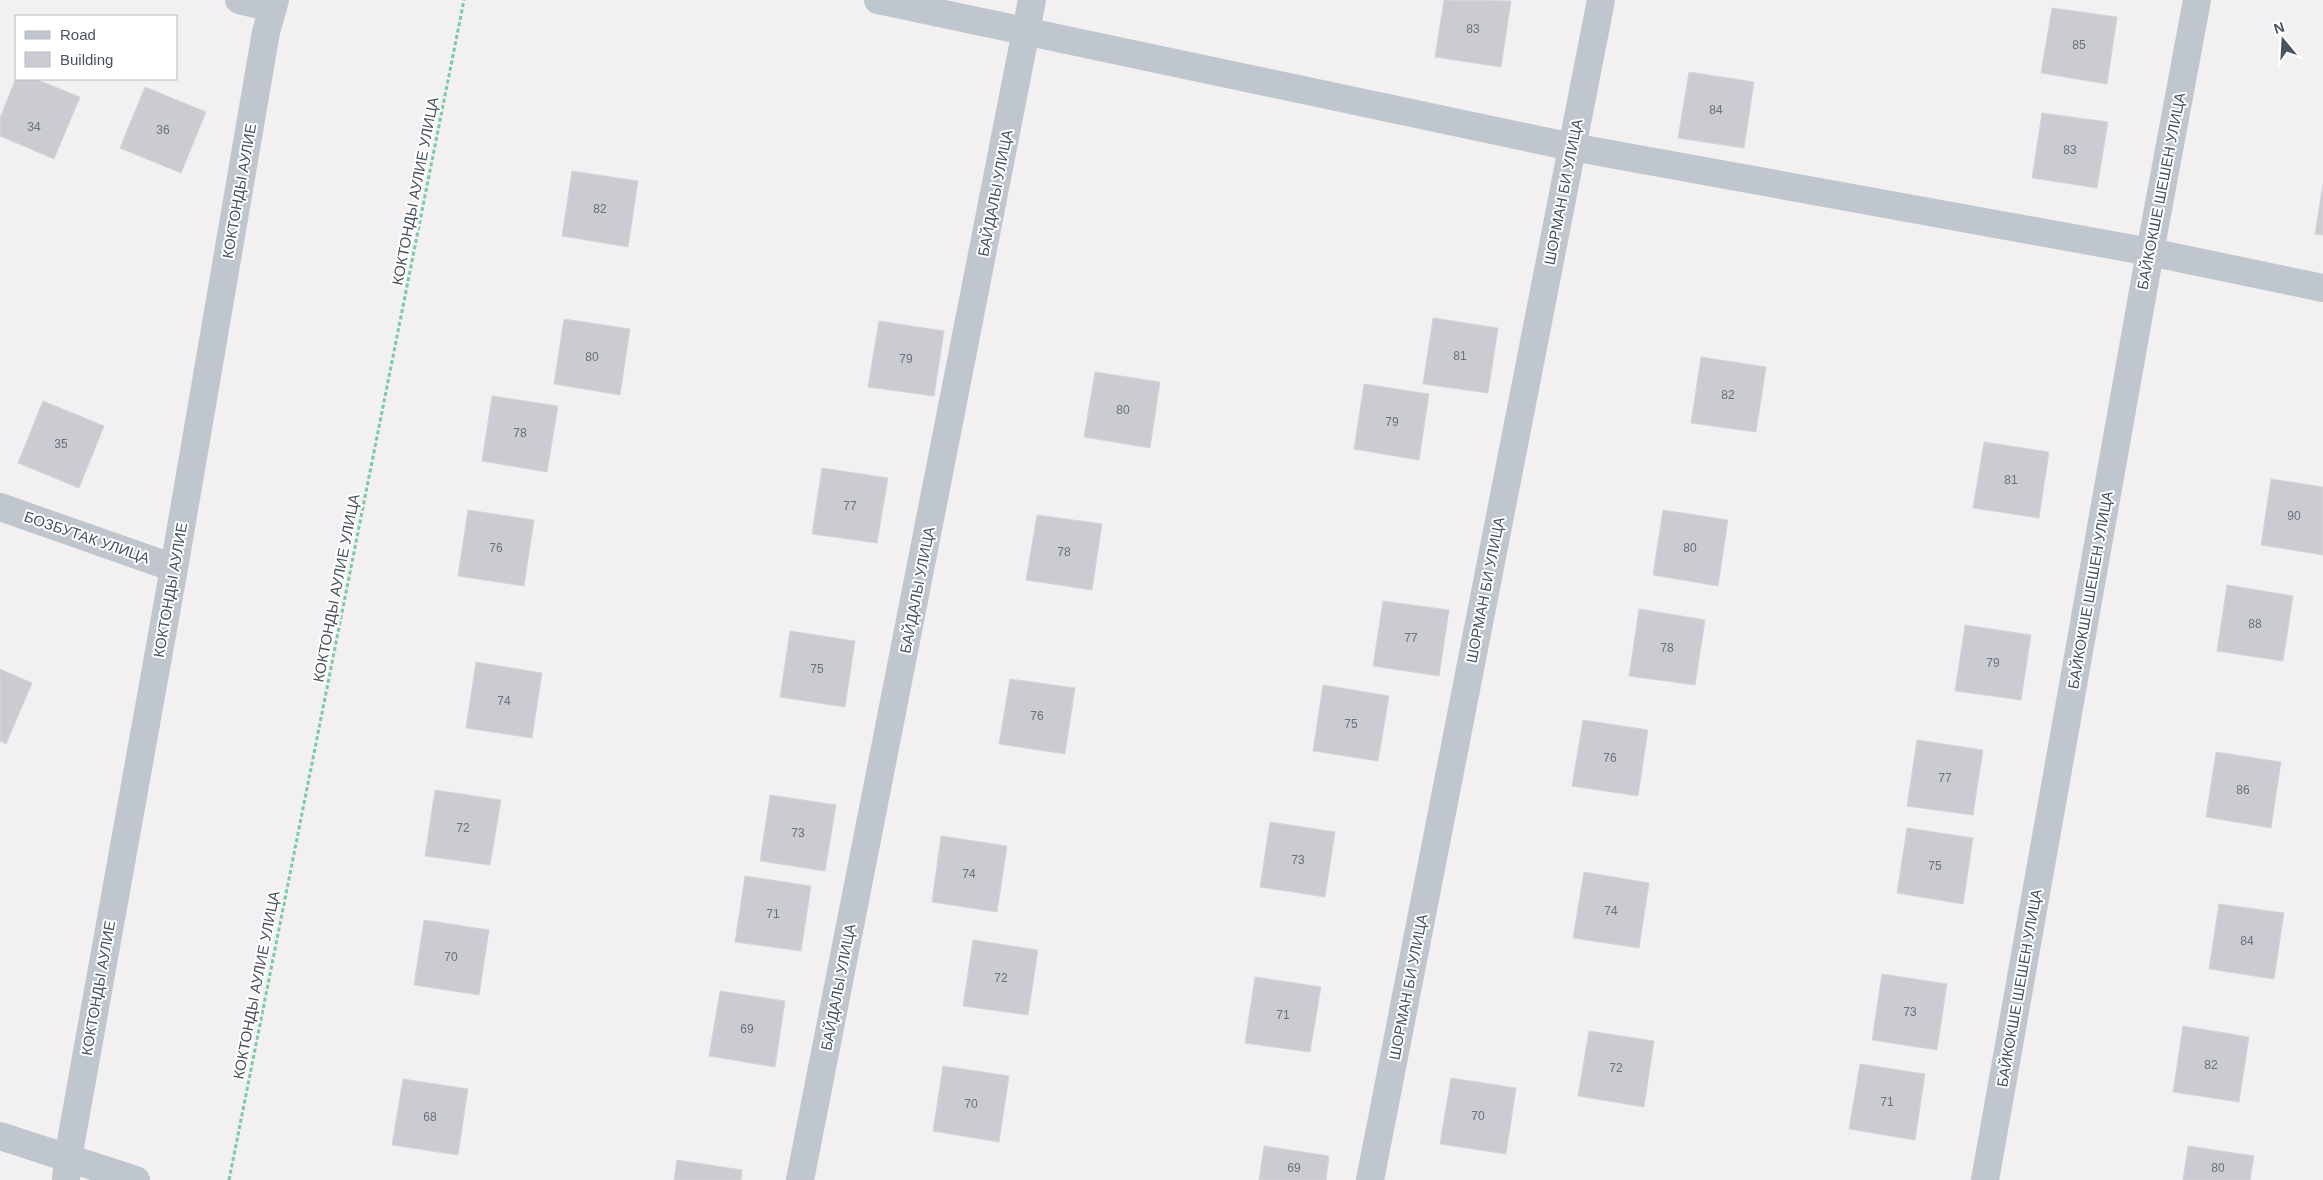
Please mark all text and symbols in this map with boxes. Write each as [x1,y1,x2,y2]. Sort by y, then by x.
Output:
legend [15,15,178,80]
north arrow [2258,15,2308,65]
text: N [2272,18,2286,37]
house number: 83 [1466,22,1480,36]
text: Road [60,26,96,43]
house number: 85 [2072,38,2086,52]
text: Building [60,51,113,68]
street label: БАЙКОКШЕ ШЕШЕН УЛИЦА [2134,91,2188,291]
street label: КОКТОНДЫ АУЛИЕ УЛИЦА [388,95,442,287]
house number: 84 [1709,103,1723,117]
street label: ШОРМАН БИ УЛИЦА [1541,118,1585,266]
house number: 34 [27,120,41,134]
street label: КОКТОНДЫ АУЛИЕ [219,122,259,260]
house number: 36 [156,123,170,137]
street label: БАЙДАЛЫ УЛИЦА [974,128,1016,258]
house number: 83 [2063,143,2077,157]
house number: 82 [593,202,607,216]
house number: 81 [1453,349,1467,363]
house number: 80 [585,350,599,364]
house number: 79 [899,352,913,366]
house number: 82 [1721,388,1735,402]
house number: 80 [1116,403,1130,417]
house number: 79 [1385,415,1399,429]
house number: 78 [513,426,527,440]
house number: 35 [54,437,68,451]
house number: 81 [2004,473,2018,487]
street label: БАЙКОКШЕ ШЕШЕН УЛИЦА [2064,490,2116,690]
street label: КОКТОНДЫ АУЛИЕ УЛИЦА [309,492,363,684]
house number: 77 [843,499,857,513]
street label: БОЗБУТАК УЛИЦА [22,508,152,566]
house number: 90 [2287,509,2301,523]
street label: ШОРМАН БИ УЛИЦА [1463,516,1507,664]
street label: КОКТОНДЫ АУЛИЕ [150,521,190,659]
street label: БАЙДАЛЫ УЛИЦА [896,525,938,655]
house number: 76 [489,541,503,555]
house number: 80 [1683,541,1697,555]
house number: 78 [1057,545,1071,559]
house number: 88 [2248,617,2262,631]
house number: 77 [1404,631,1418,645]
house number: 78 [1660,641,1674,655]
house number: 79 [1986,656,2000,670]
house number: 75 [810,662,824,676]
house number: 74 [497,694,511,708]
house number: 76 [1030,709,1044,723]
house number: 75 [1344,717,1358,731]
house number: 76 [1603,751,1617,765]
house number: 77 [1938,771,1952,785]
house number: 86 [2236,783,2250,797]
house number: 72 [456,821,470,835]
house number: 73 [791,826,805,840]
house number: 73 [1291,853,1305,867]
house number: 75 [1928,859,1942,873]
house number: 74 [962,867,976,881]
street label: БАЙКОКШЕ ШЕШЕН УЛИЦА [1993,888,2045,1088]
street label: КОКТОНДЫ АУЛИЕ УЛИЦА [229,889,283,1081]
house number: 74 [1604,904,1618,918]
house number: 71 [766,907,780,921]
street label: ШОРМАН БИ УЛИЦА [1386,913,1430,1061]
street label: КОКТОНДЫ АУЛИЕ [78,919,118,1057]
street label: БАЙДАЛЫ УЛИЦА [817,922,859,1052]
house number: 84 [2240,934,2254,948]
house number: 70 [444,950,458,964]
house number: 72 [994,971,1008,985]
house number: 73 [1903,1005,1917,1019]
house number: 71 [1276,1008,1290,1022]
house number: 69 [740,1022,754,1036]
house number: 82 [2204,1058,2218,1072]
house number: 72 [1609,1061,1623,1075]
house number: 71 [1880,1095,1894,1109]
house number: 70 [964,1097,978,1111]
house number: 70 [1471,1109,1485,1123]
house number: 68 [423,1110,437,1124]
house number: 69 [1287,1161,1301,1175]
house number: 80 [2211,1161,2225,1175]

